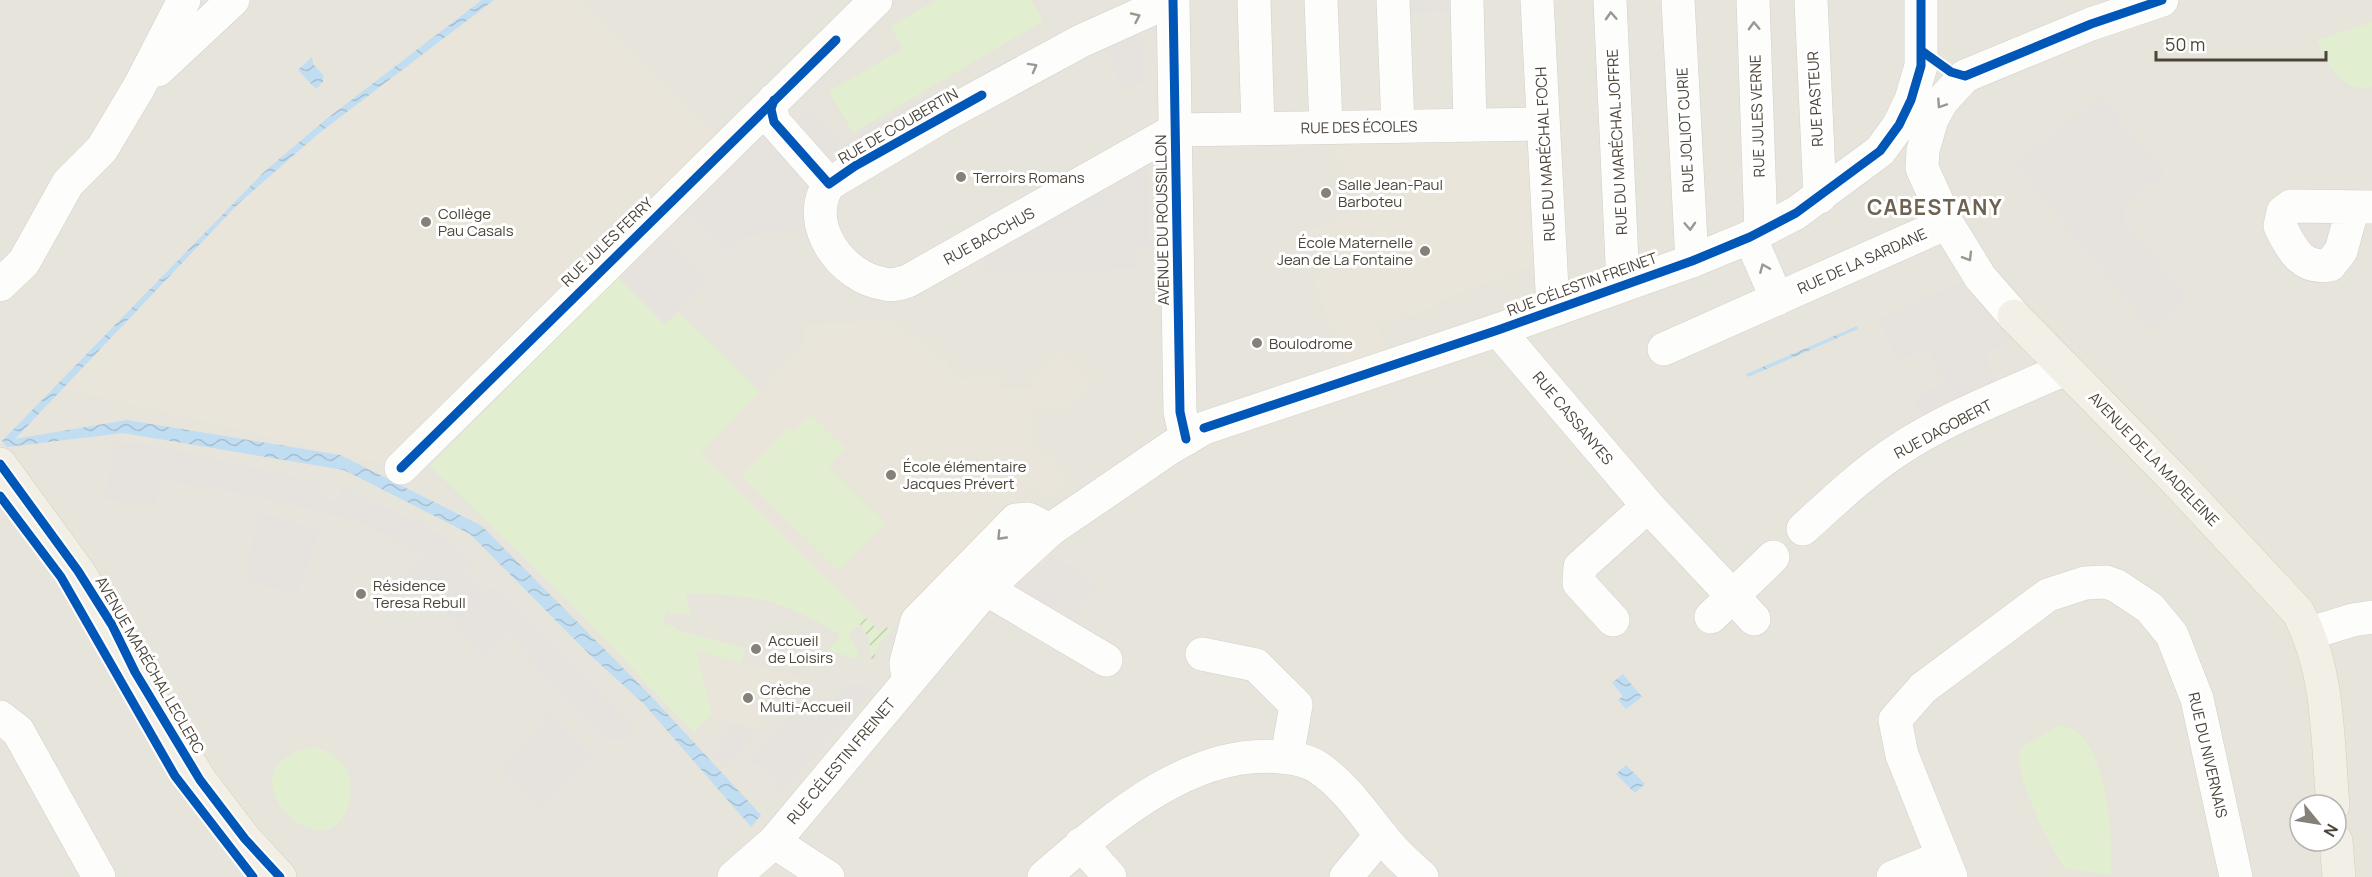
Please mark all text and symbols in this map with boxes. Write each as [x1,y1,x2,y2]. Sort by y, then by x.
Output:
one-way arrow [1604,12,1617,21]
one-way arrow [1129,13,1140,25]
one-way arrow [1747,22,1760,31]
scale bar [2156,24,2326,62]
text: 50 m [2165,32,2205,56]
street label: RUE DU MARÉCHAL JOFFRE [1602,48,1632,236]
street label: RUE PASTEUR [1802,51,1828,147]
street label: RUE JULES VERNE [1744,54,1770,178]
one-way arrow [1027,63,1037,74]
street label: RUE DU MARÉCHAL FOCH [1530,66,1560,242]
street label: RUE JOLIOT CURIE [1671,67,1699,193]
street label: RUE DE COUBERTIN [834,83,962,169]
one-way arrow [1938,97,1949,108]
street label: RUE DES ÉCOLES [1300,115,1418,139]
street label: AVENUE DU ROUSSILLON [1150,134,1174,306]
place label: Terroirs Romans [973,167,1085,188]
marker: Terroirs Romans [954,170,968,184]
place label: Salle Jean-Paul Barboteu [1338,174,1443,212]
marker: Salle Jean-Paul Barboteu [1319,186,1333,200]
street label: RUE JULES FERRY [556,192,658,291]
district label: CABESTANY [1867,193,2003,221]
street label: RUE BACCHUS [940,202,1038,270]
place label: Collège Pau Casals [438,203,514,241]
marker: Collège Pau Casals [419,215,433,229]
one-way arrow [1683,222,1696,231]
street label: RUE DE LA SARDANE [1794,223,1930,299]
place label: École Maternelle Jean de La Fontaine [1277,232,1413,270]
marker: École Maternelle Jean de La Fontaine [1418,244,1432,258]
street label: RUE CÉLESTIN FREINET [1504,247,1660,321]
one-way arrow [1961,251,1972,261]
one-way arrow [1759,264,1771,275]
place label: Boulodrome [1269,333,1353,354]
marker: Boulodrome [1250,336,1264,350]
street label: RUE CASSANYES [1528,367,1618,469]
street label: AVENUE DE LA MADELEINE [2084,387,2224,531]
street label: RUE DAGOBERT [1890,394,1996,464]
place label: École élémentaire Jacques Prévert [903,456,1027,494]
marker: École élémentaire Jacques Prévert [884,468,898,482]
one-way arrow [997,529,1008,539]
street label: AVENUE MARÉCHAL LECLERC [91,573,210,758]
place label: Résidence Teresa Rebull [373,575,466,613]
marker: Résidence Teresa Rebull [354,587,368,601]
place label: Accueil de Loisirs [768,630,833,668]
marker: Accueil de Loisirs [749,642,763,656]
place label: Crèche Multi-Accueil [760,679,851,717]
street label: RUE DU NIVERNAIS [2183,690,2233,820]
marker: Crèche Multi-Accueil [741,691,755,705]
street label: RUE CÉLESTIN FREINET [782,694,900,828]
north arrow [2288,793,2348,853]
text: N [2319,820,2343,841]

